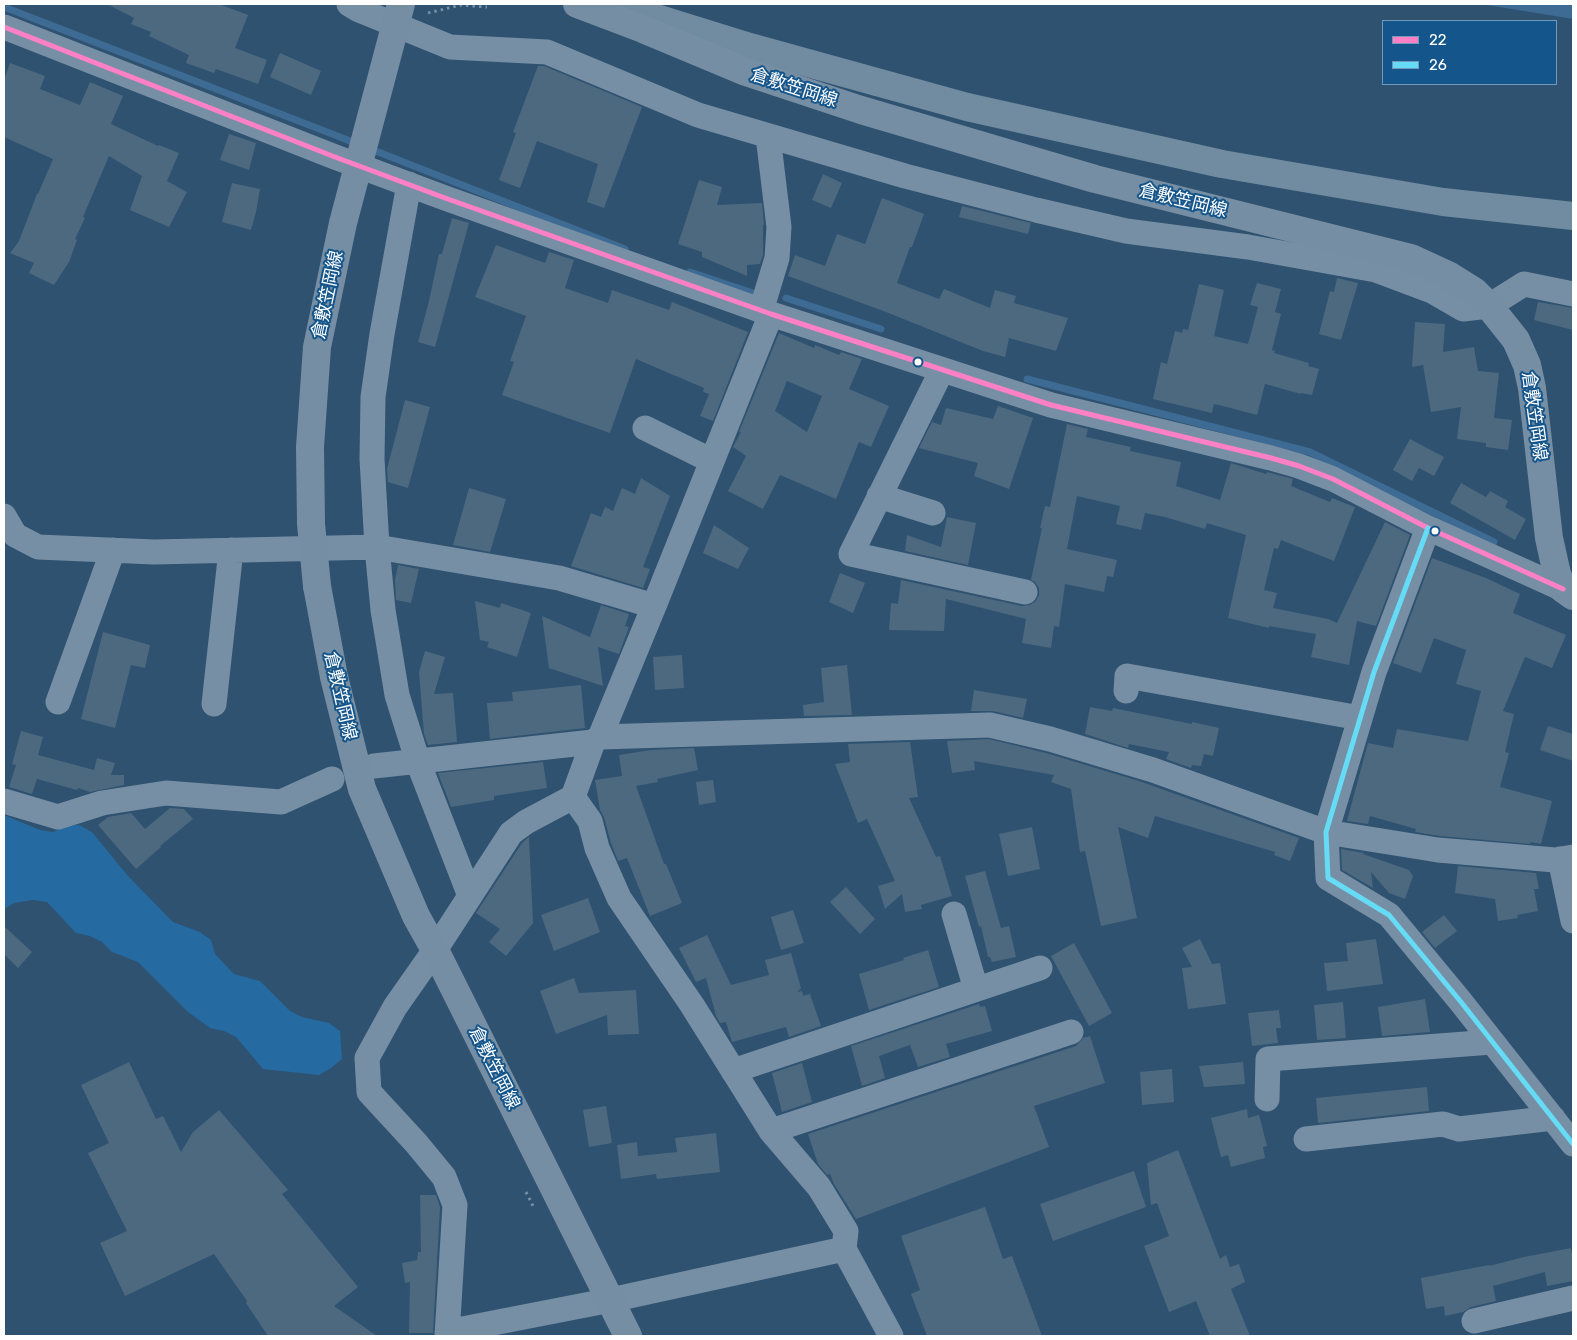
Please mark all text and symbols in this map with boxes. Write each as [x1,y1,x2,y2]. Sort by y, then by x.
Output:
legend [1382,20,1557,85]
text: 22 [1429,31,1447,49]
text: 26 [1429,56,1447,74]
street label: 倉敷笠岡線 [748,64,840,112]
street label: 倉敷笠岡線 [1137,180,1229,222]
street label: 倉敷笠岡線 [308,249,348,341]
unlabelled marker [913,357,923,367]
street label: 倉敷笠岡線 [1517,370,1551,462]
unlabelled marker [1430,526,1440,536]
street label: 倉敷笠岡線 [319,650,361,742]
street label: 倉敷笠岡線 [464,1023,524,1113]

